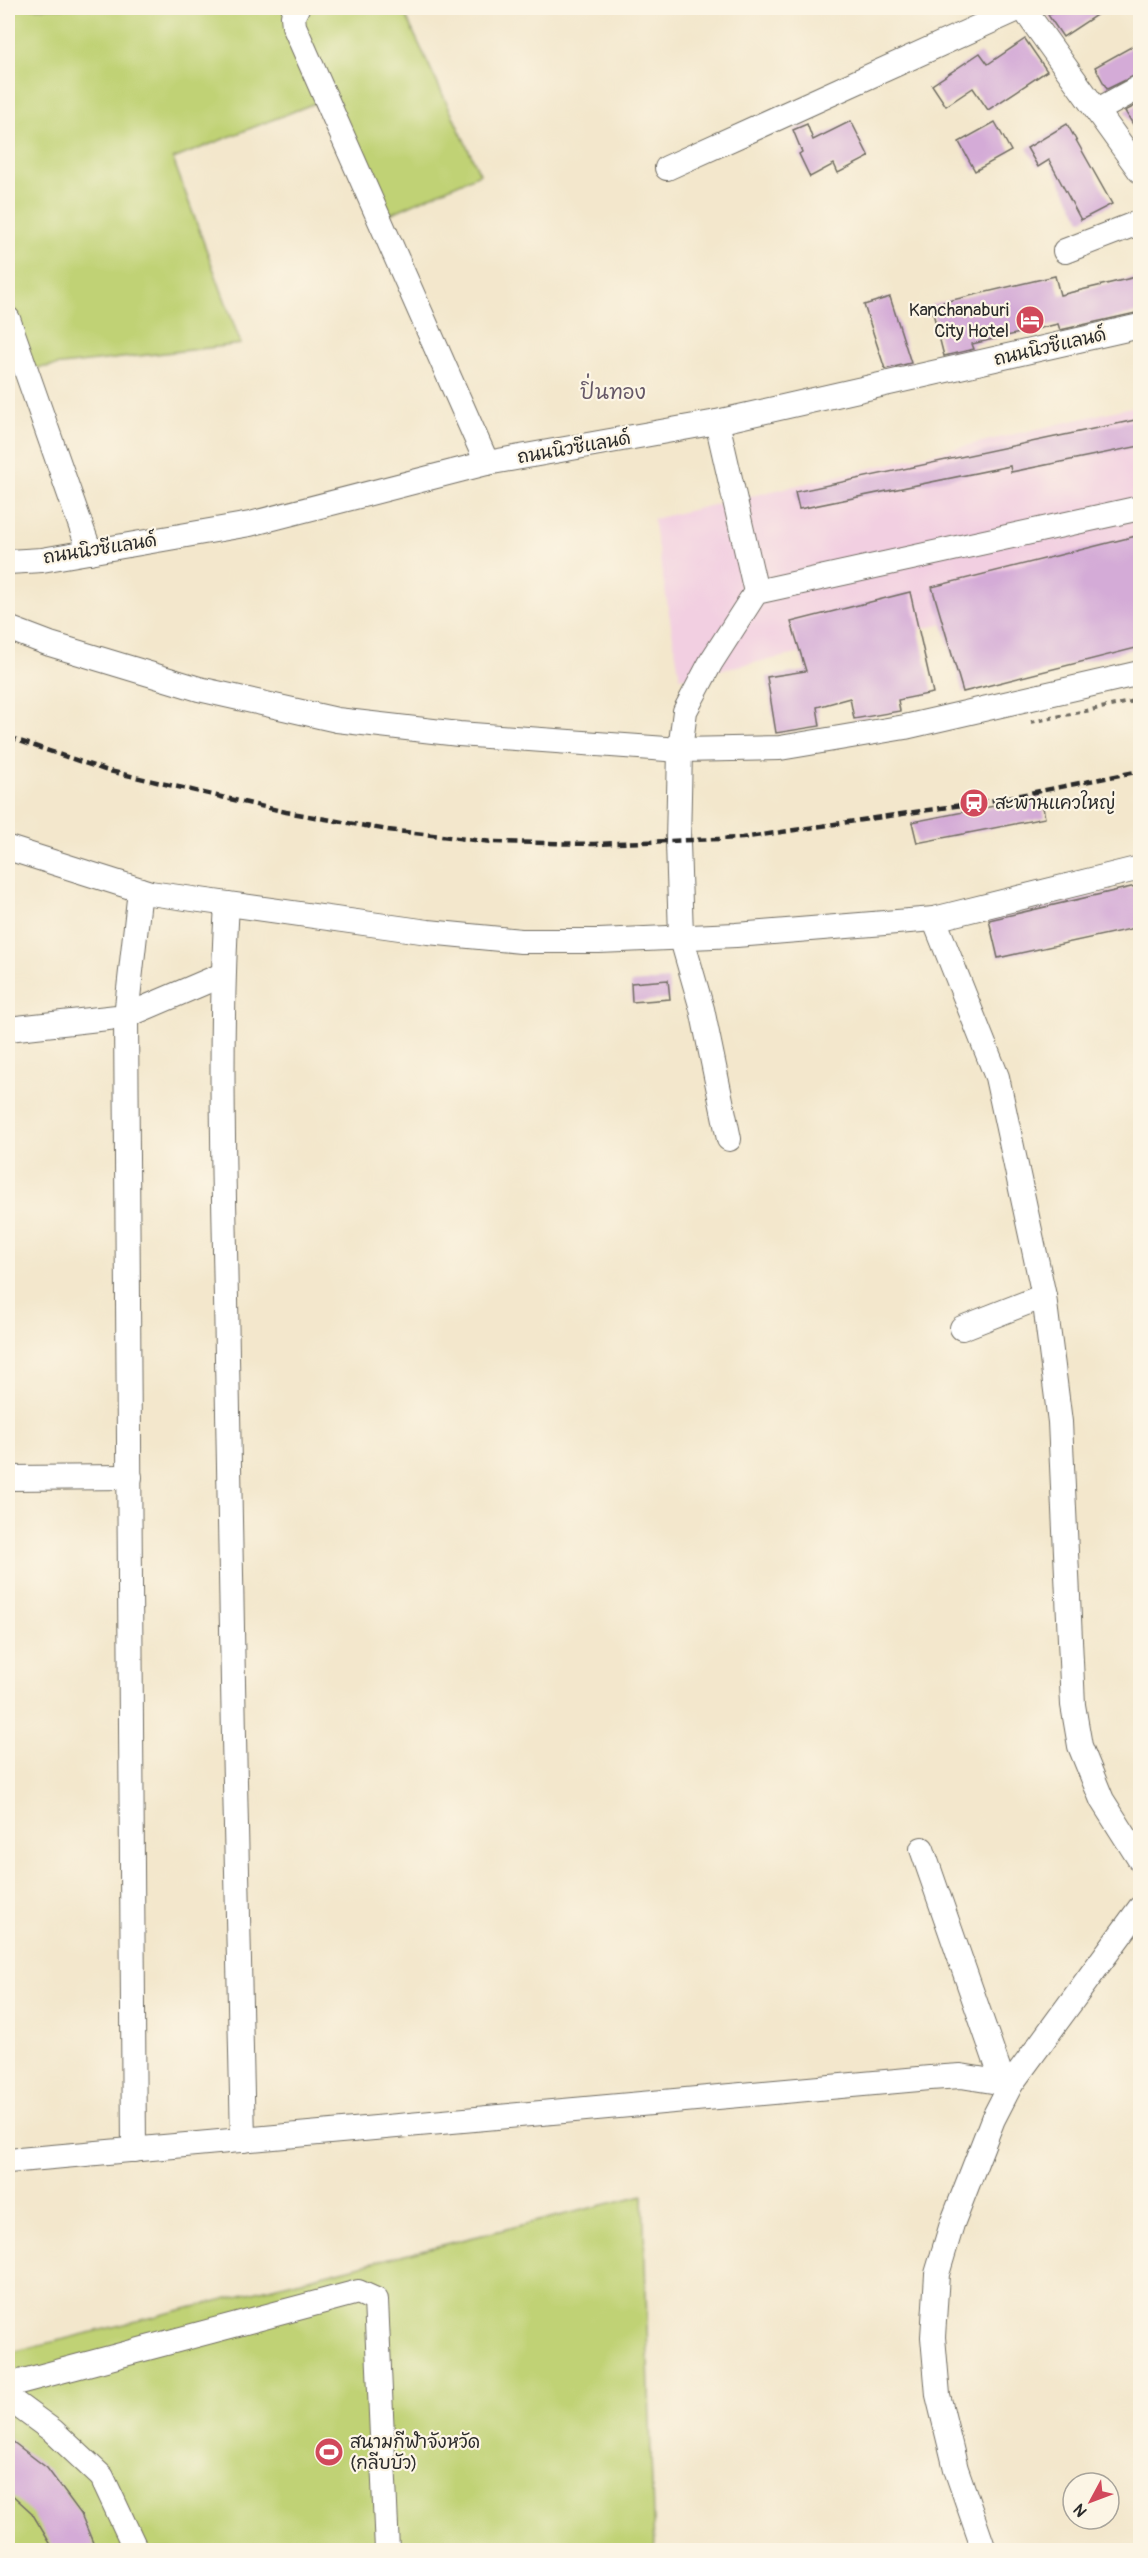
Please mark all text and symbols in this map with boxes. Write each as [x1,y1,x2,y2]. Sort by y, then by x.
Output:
place label: Kanchanaburi City Hotel [909,299,1009,343]
hotel icon: Kanchanaburi City Hotel [1014,304,1046,336]
street label: ถนนนิวซีแลนด์ [991,321,1108,371]
district label: ปิ่นทอง [580,373,646,405]
street label: ถนนนิวซีแลนด์ [515,425,632,469]
street label: ถนนนิวซีแลนด์ [41,527,158,569]
station icon: สะพานแควใหญ่ [958,787,990,819]
place label: สะพานแควใหญ่ [995,790,1115,815]
place label: สนามกีฬาจังหวัด (กลีบบัว) [350,2430,480,2475]
sports icon: สนามกีฬาจังหวัด (กลีบบัว) [313,2436,345,2468]
north arrow [1061,2471,1121,2531]
text: N [1069,2499,1092,2521]

